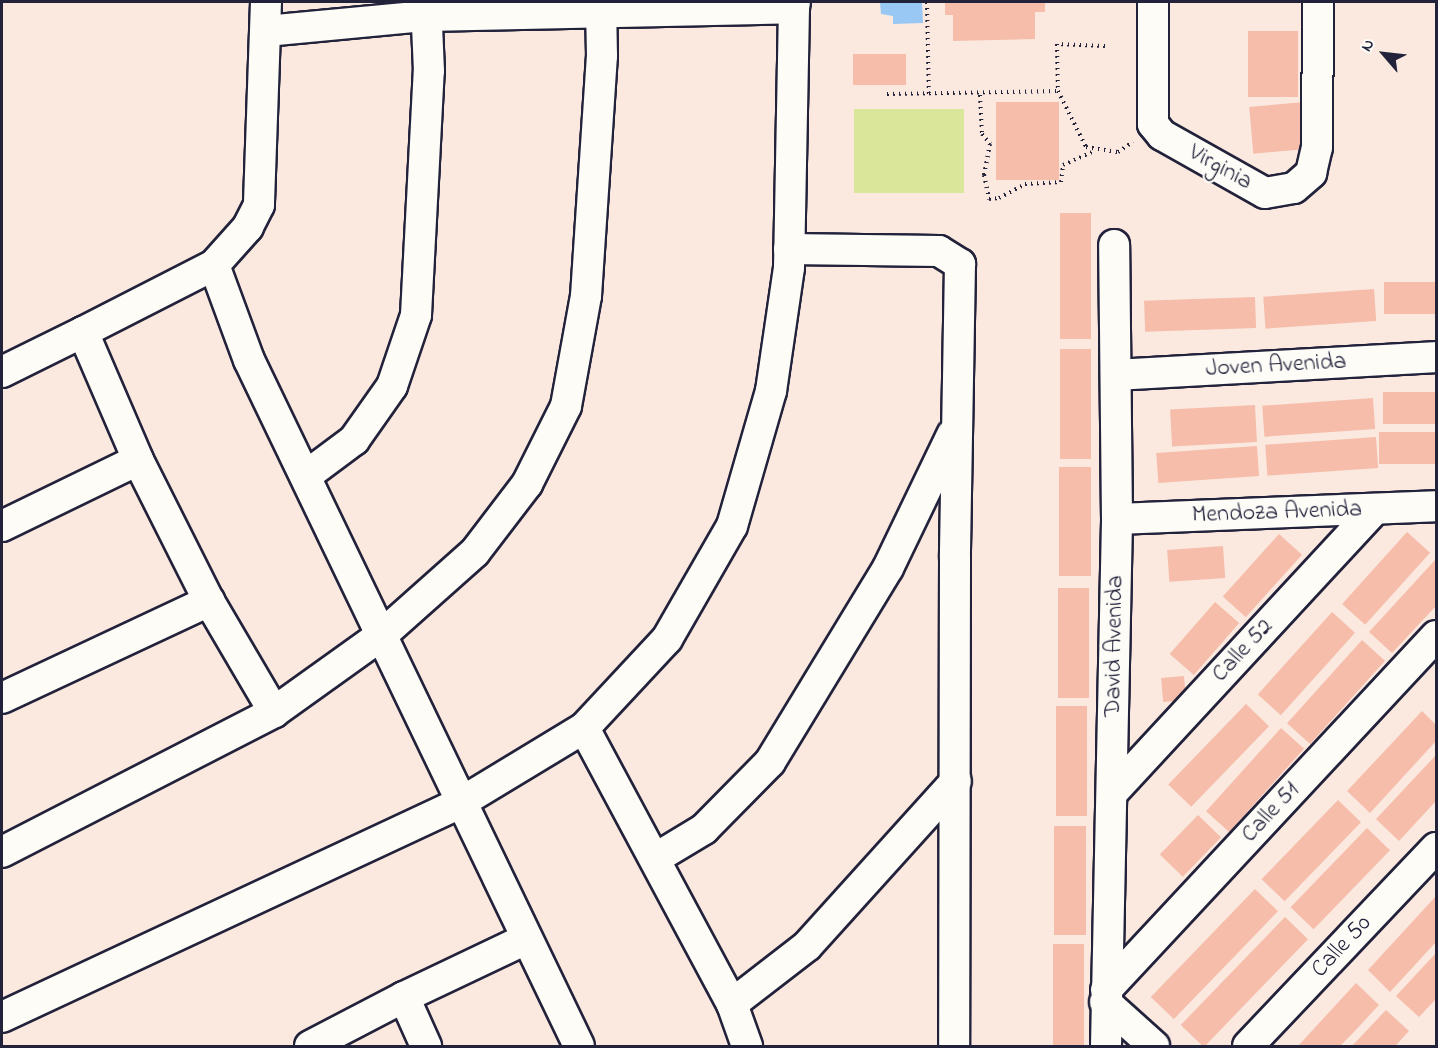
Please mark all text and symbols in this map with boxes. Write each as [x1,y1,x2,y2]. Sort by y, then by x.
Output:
north arrow [1354,24,1414,84]
text: N [1355,35,1381,56]
street label: Virginia [1183,139,1257,197]
street label: Joven Avenida [1205,348,1347,384]
street label: Mendoza Avenida [1191,496,1363,530]
street label: David Avenida [1099,575,1131,717]
street label: Calle 52 [1206,613,1280,689]
street label: Calle 51 [1236,777,1306,849]
street label: Calle 50 [1306,910,1378,984]

